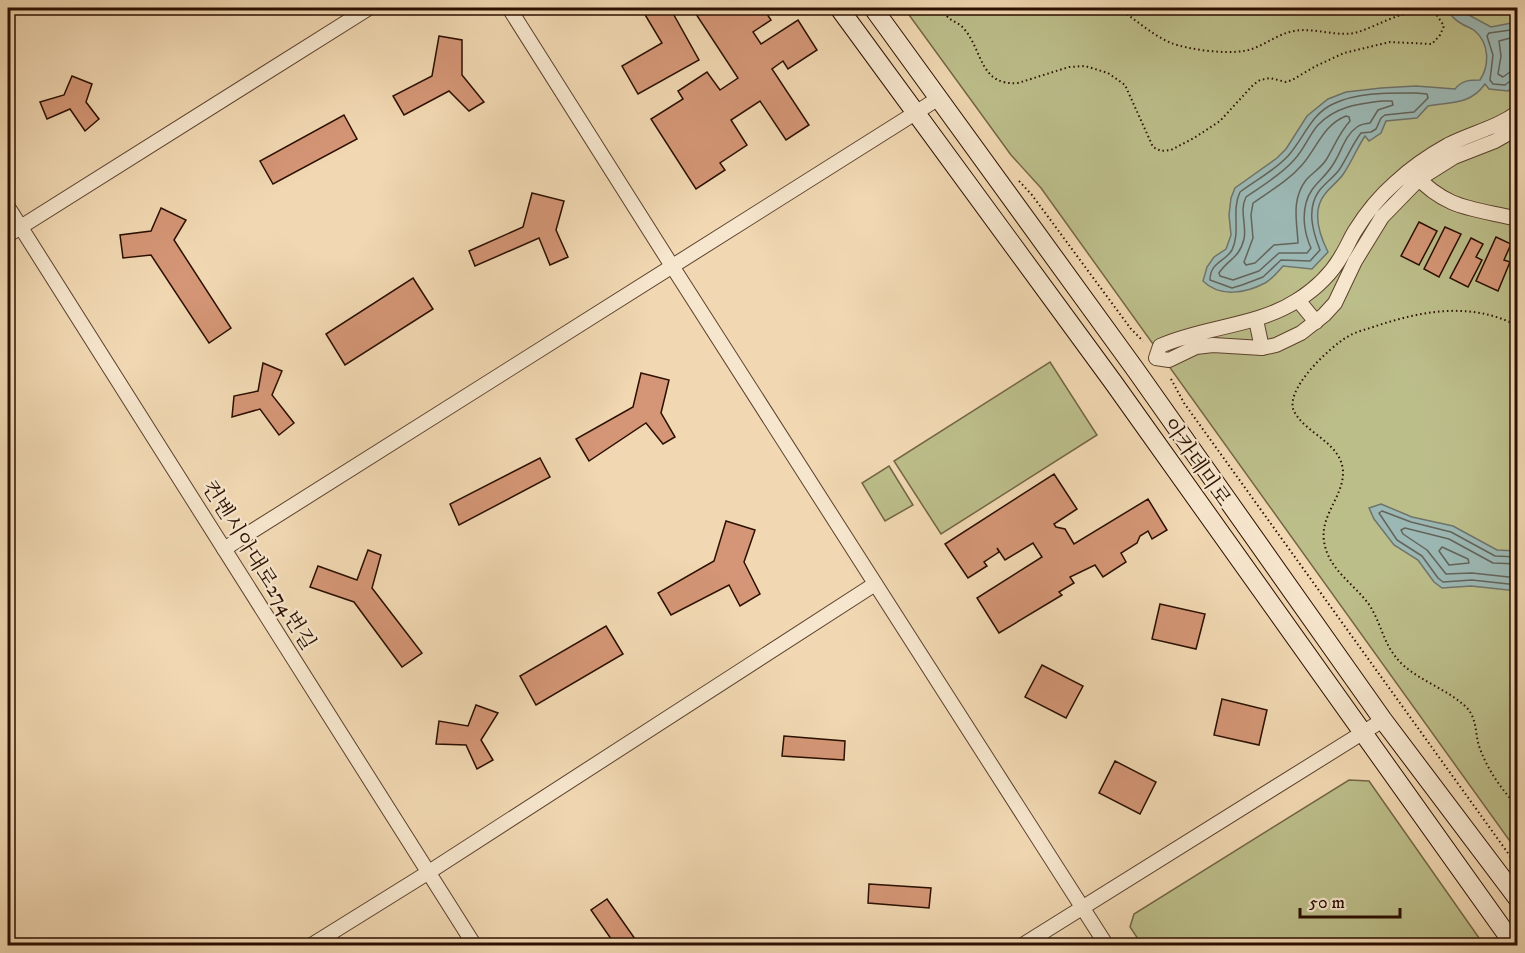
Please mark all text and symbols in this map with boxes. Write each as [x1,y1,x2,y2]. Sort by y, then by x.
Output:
street label: 아카데미로 [1156,414,1236,512]
street label: 컨벤시아대로274번길 [195,476,321,655]
scale bar [1300,881,1400,919]
text: 50 m [1309,892,1345,914]

